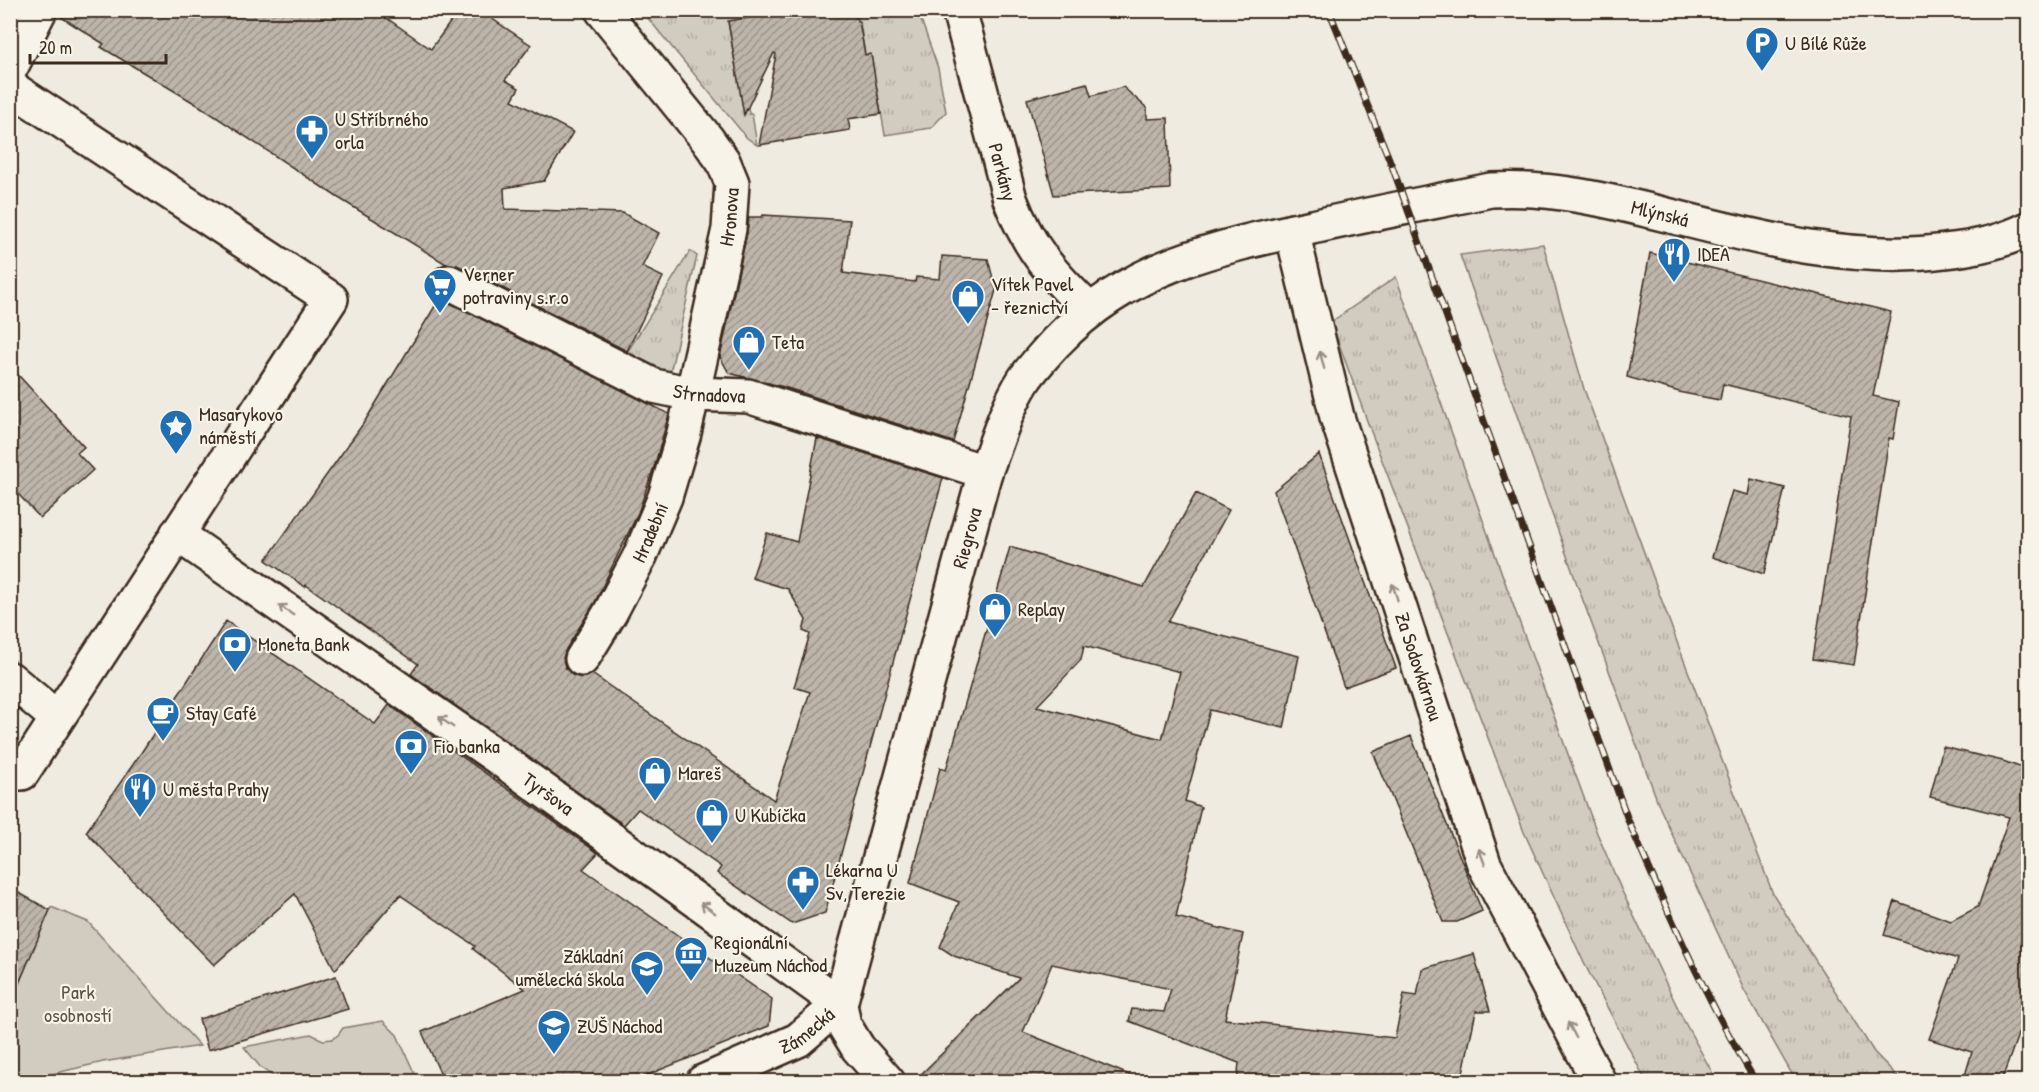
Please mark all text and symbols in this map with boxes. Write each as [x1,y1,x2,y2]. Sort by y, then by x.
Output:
parking icon: U Bílé Růže [1744,25,1780,72]
scale bar [30,27,166,65]
place label: U Bílé Růže [1785,29,1867,56]
text: 20 m [39,35,72,60]
place label: U Stříbrného orla [335,105,428,155]
pharmacy icon: U Stříbrného orla [294,113,330,160]
street label: Parkány [983,140,1024,204]
street label: Hronova [712,187,745,248]
street label: Mlýnská [1629,193,1692,233]
restaurant icon: IDEA [1656,236,1692,283]
place label: IDEA [1697,240,1730,267]
place label: Verner potraviny s.r.o [463,260,569,310]
supermarket icon: Verner potraviny s.r.o [422,267,458,314]
place label: Vítek Pavel - řeznictví [991,270,1074,320]
shop icon: Vítek Pavel - řeznictví [950,278,986,325]
shop icon: Teta [731,324,767,371]
place label: Teta [772,328,804,355]
one-way arrow [1316,351,1328,370]
street label: Strnadova [671,376,746,409]
place label: Masarykovo náměstí [199,400,283,450]
place icon: Masarykovo náměstí [158,408,194,455]
street label: Hradební [625,498,674,567]
street label: Riegrova [945,504,988,571]
one-way arrow [1388,583,1399,602]
shop icon: Replay [977,591,1013,638]
place label: Replay [1018,595,1065,622]
one-way arrow [279,604,295,616]
street label: Za Sodovkárnou [1389,609,1450,724]
bank icon: Moneta Bank [217,626,253,673]
place label: Moneta Bank [258,630,350,657]
cafe icon: Stay Café [145,695,181,742]
place label: Stay Café [186,699,257,726]
one-way arrow [439,716,455,728]
bank icon: Fio banka [393,728,429,775]
place label: Fio banka [433,732,500,759]
shop icon: Mareš [637,755,673,802]
place label: Mareš [678,759,721,786]
street label: Tyršova [517,766,580,821]
restaurant icon: U města Prahy [122,771,158,818]
place label: U města Prahy [163,775,269,802]
shop icon: U Kubíčka [694,797,730,844]
place label: U Kubíčka [735,801,806,828]
one-way arrow [1476,848,1487,867]
place label: Lékarna U Sv, Terezie [826,856,906,906]
pharmacy icon: Lékarna U Sv, Terezie [785,864,821,911]
one-way arrow [700,902,716,914]
place label: Regionální Muzeum Náchod [714,928,827,978]
museum icon: Regionální Muzeum Náchod [673,935,709,982]
place label: Základní umělecká škola [515,942,624,992]
school or university icon: Základní umělecká škola [629,949,665,996]
park label: Park osobností [44,978,112,1028]
street label: Zámecká [774,1001,840,1060]
school or university icon: ZUŠ Náchod [536,1008,572,1055]
place label: ZUŠ Náchod [577,1012,663,1039]
one-way arrow [1566,1021,1577,1039]

